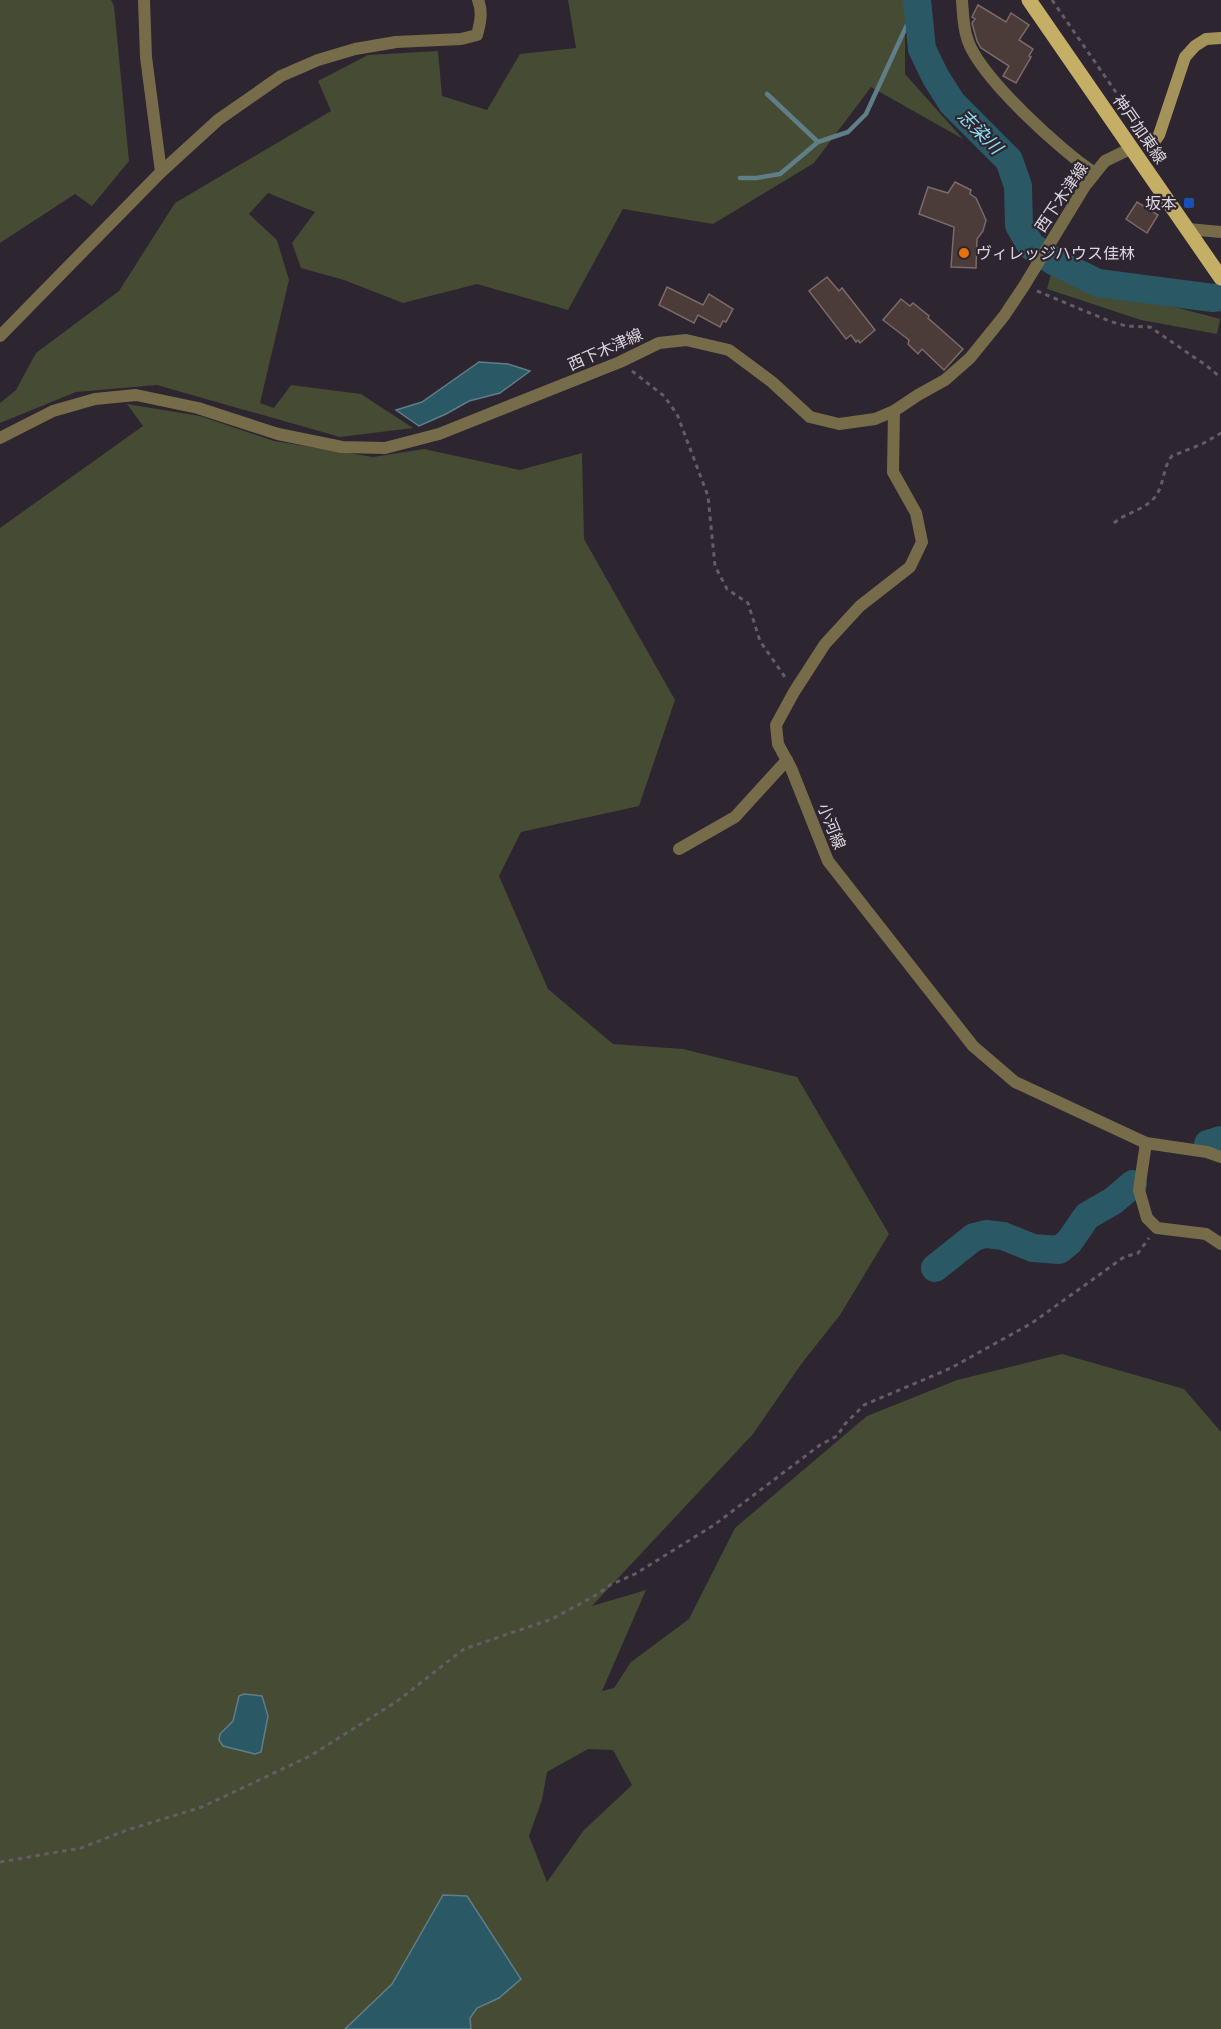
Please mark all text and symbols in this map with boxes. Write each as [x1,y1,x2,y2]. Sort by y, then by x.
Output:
street label: 神戸加東線 [1110,92,1170,167]
water label: 志染川 [954,106,1008,160]
street label: 西下木津線 [1032,159,1091,235]
place label: 坂本 [1145,196,1177,212]
marker: 坂本 [1182,196,1196,210]
place label: ヴィレッジハウス佳林 [976,245,1135,262]
marker: ヴィレッジハウス佳林 [957,246,971,260]
street label: 西下木津線 [565,325,645,373]
street label: 小河線 [815,801,848,852]

